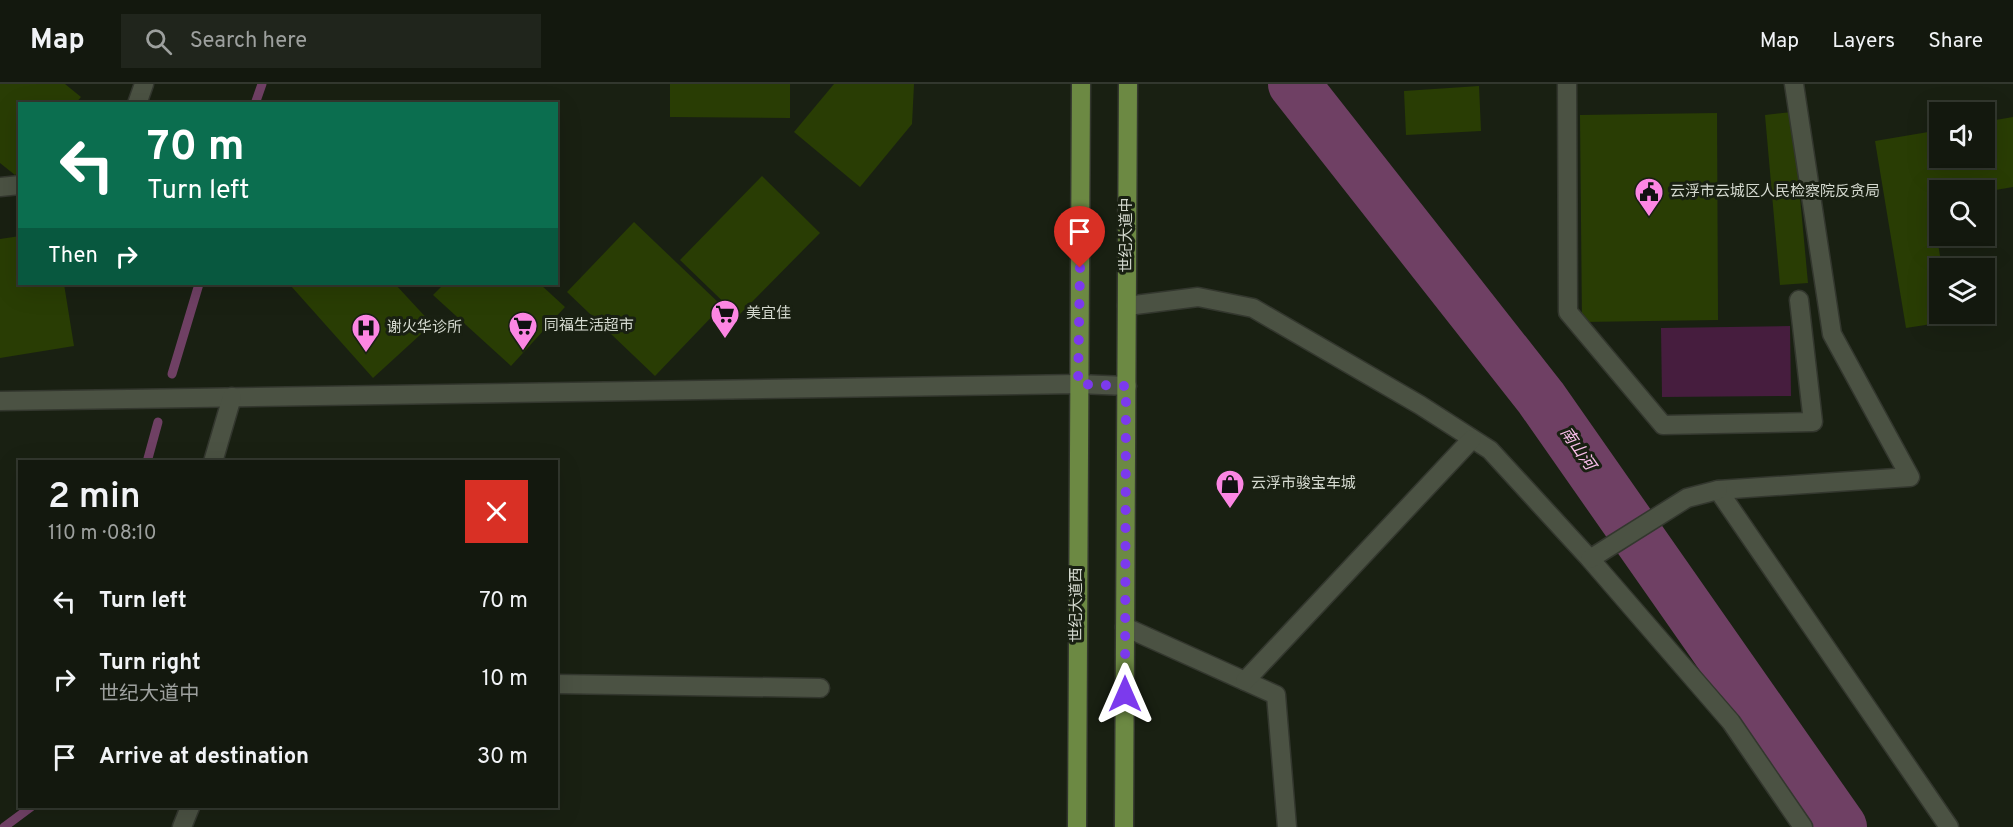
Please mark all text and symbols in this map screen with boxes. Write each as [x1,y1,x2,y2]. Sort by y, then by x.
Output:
search box [121,14,541,68]
text: Map [30,23,85,59]
icon: search [142,25,175,58]
text: Search here [190,28,307,55]
text: Map [1760,28,1799,55]
text: Layers [1832,28,1895,55]
text: Share [1928,28,1983,55]
map controls [1929,102,1995,324]
button: sound [1929,102,1995,168]
text: 70 m [147,122,245,175]
icon: left [48,126,126,204]
text: Turn left [147,174,249,208]
public building icon: 云浮市云城区人民检察院反贪局 [1633,176,1665,218]
button: search [1929,180,1995,246]
place label: 云浮市云城区人民检察院反贪局 [1670,182,1880,202]
street label: 世纪大道中 [1118,197,1137,273]
pin [1054,206,1105,268]
icon: arrive [1063,215,1096,248]
icon: right [110,240,143,273]
text: Then [48,243,98,270]
button: layers [1929,258,1995,324]
supermarket icon: 美宜佳 [709,298,741,340]
place label: 美宜佳 [746,305,791,324]
supermarket icon: 同福生活超市 [507,310,539,352]
hospital icon: 谢火华诊所 [350,312,382,354]
place label: 同福生活超市 [544,317,634,336]
place label: 谢火华诊所 [387,318,462,338]
water label: 南山河 [1555,424,1601,477]
shop icon: 云浮市骏宝车城 [1214,468,1246,510]
text: 2 min [48,475,141,521]
place label: 云浮市骏宝车城 [1251,475,1356,494]
button: close [465,480,528,543]
text: 110 m · 08:10 [48,521,157,547]
street label: 世纪大道西 [1068,567,1087,643]
icon: left [48,585,81,618]
text: Turn left [99,588,187,615]
text: 70 m [479,588,528,615]
text: Turn right [99,650,201,677]
position arrow [1093,662,1157,726]
icon: right [48,663,81,696]
text: 10 m [482,666,528,693]
text: 世纪大道中 [99,682,199,708]
icon: arrive [48,741,81,774]
text: Arrive at destination [99,744,309,771]
text: 30 m [477,744,528,771]

